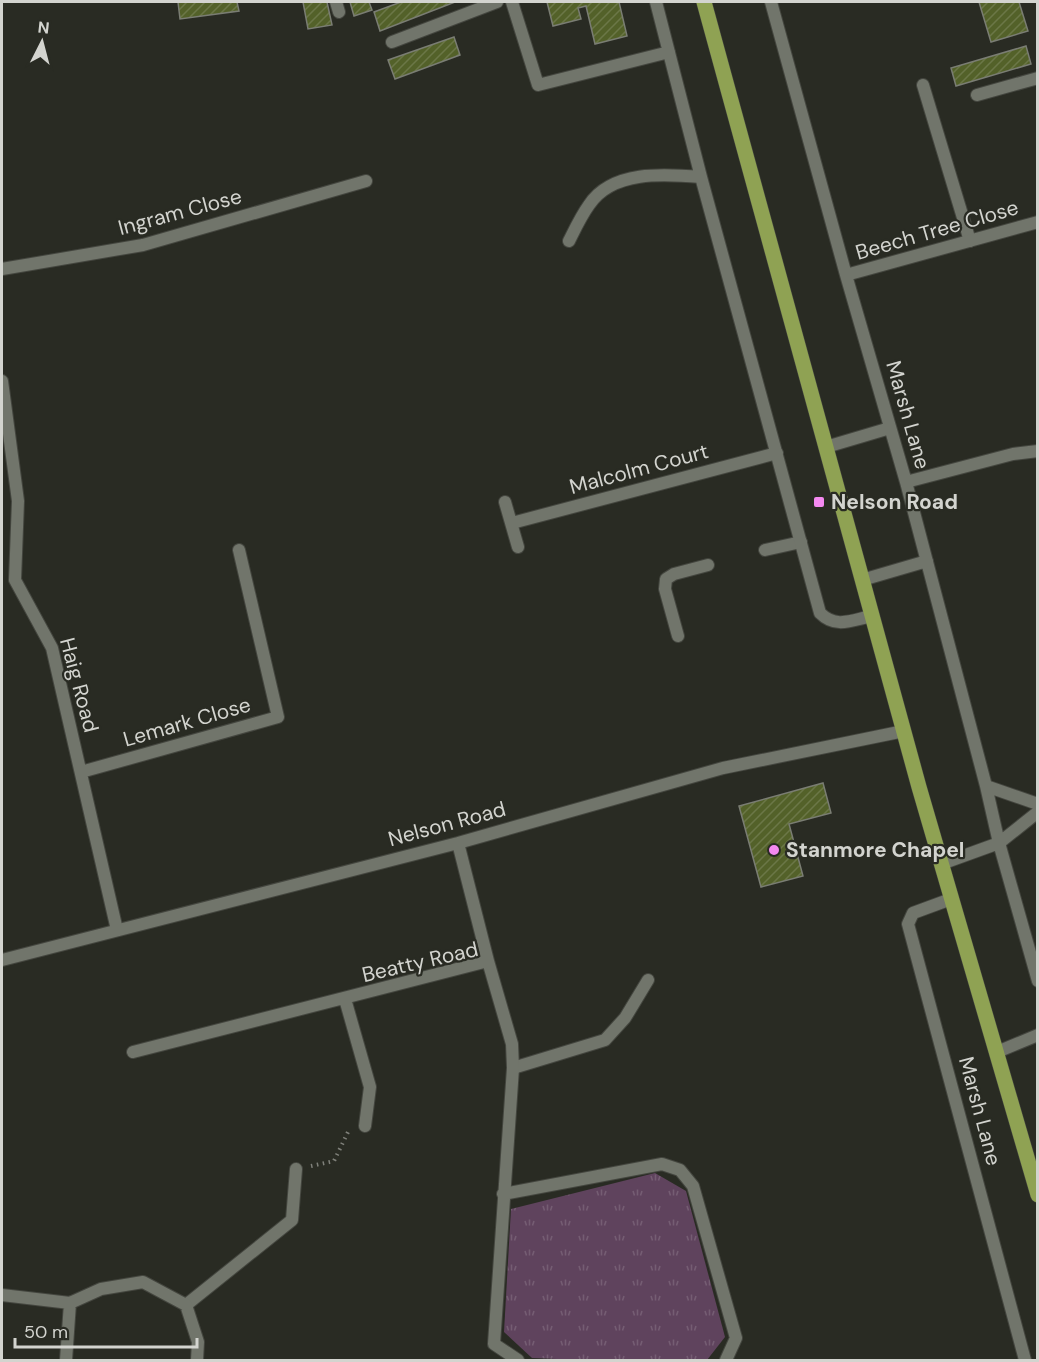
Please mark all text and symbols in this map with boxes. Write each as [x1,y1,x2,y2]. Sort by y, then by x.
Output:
north arrow [12,12,72,72]
text: N [37,17,50,39]
street label: Ingram Close [115,182,245,242]
street label: Beech Tree Close [852,193,1022,267]
street label: Marsh Lane [879,358,937,473]
street label: Malcolm Court [566,437,712,501]
place label: Nelson Road [831,488,958,516]
marker: Nelson Road [812,495,826,509]
street label: Haig Road [53,635,105,735]
street label: Lemark Close [120,690,254,754]
street label: Nelson Road [385,795,509,853]
place label: Stanmore Chapel [786,836,964,864]
marker: Stanmore Chapel [767,843,781,857]
street label: Beatty Road [359,935,481,989]
street label: Marsh Lane [952,1054,1008,1169]
scale bar [15,1311,196,1349]
text: 50 m [24,1320,68,1344]

